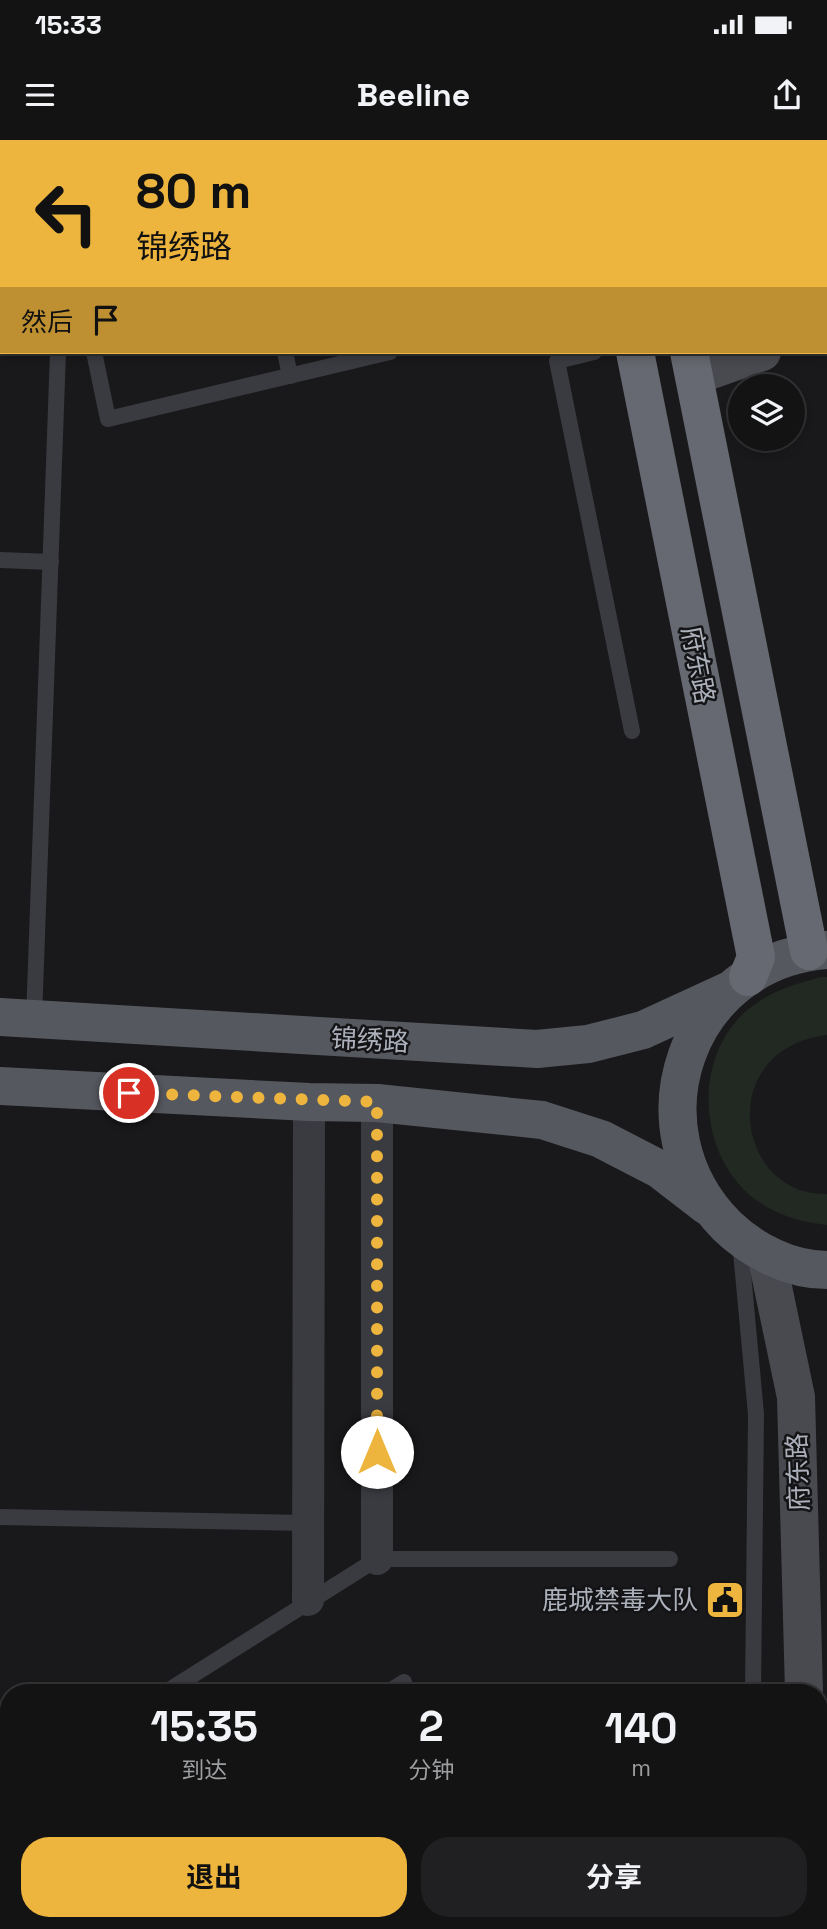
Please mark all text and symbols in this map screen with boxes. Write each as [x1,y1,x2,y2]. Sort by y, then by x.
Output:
text: 15:33 [35,8,102,42]
text: Beeline [357,75,470,115]
icon: menu [21,76,59,114]
icon: share [768,76,806,114]
text: 80 m [136,160,251,222]
icon: left [21,168,112,259]
text: 锦绣路 [136,227,232,267]
icon: arrive [87,301,125,339]
text: 然后 [21,305,73,339]
map controls [728,374,805,451]
button: layers [728,374,805,451]
street label: 府东路 [674,623,722,707]
street label: 锦绣路 [330,1021,410,1059]
pin [99,1063,159,1123]
icon: arrive [110,1074,148,1112]
position arrow [340,1415,414,1489]
street label: 府东路 [780,1432,816,1512]
public building icon: 鹿城禁毒大队 [704,1579,746,1621]
place label: 鹿城禁毒大队 [542,1583,698,1617]
text: 15:35 [150,1700,258,1753]
text: 2 [419,1700,444,1753]
text: 140 [605,1702,678,1755]
text: m [631,1753,651,1783]
text: 到达 [181,1755,227,1785]
text: 分钟 [408,1755,454,1785]
button: 退出 [21,1837,407,1917]
button: 分享 [421,1837,807,1917]

